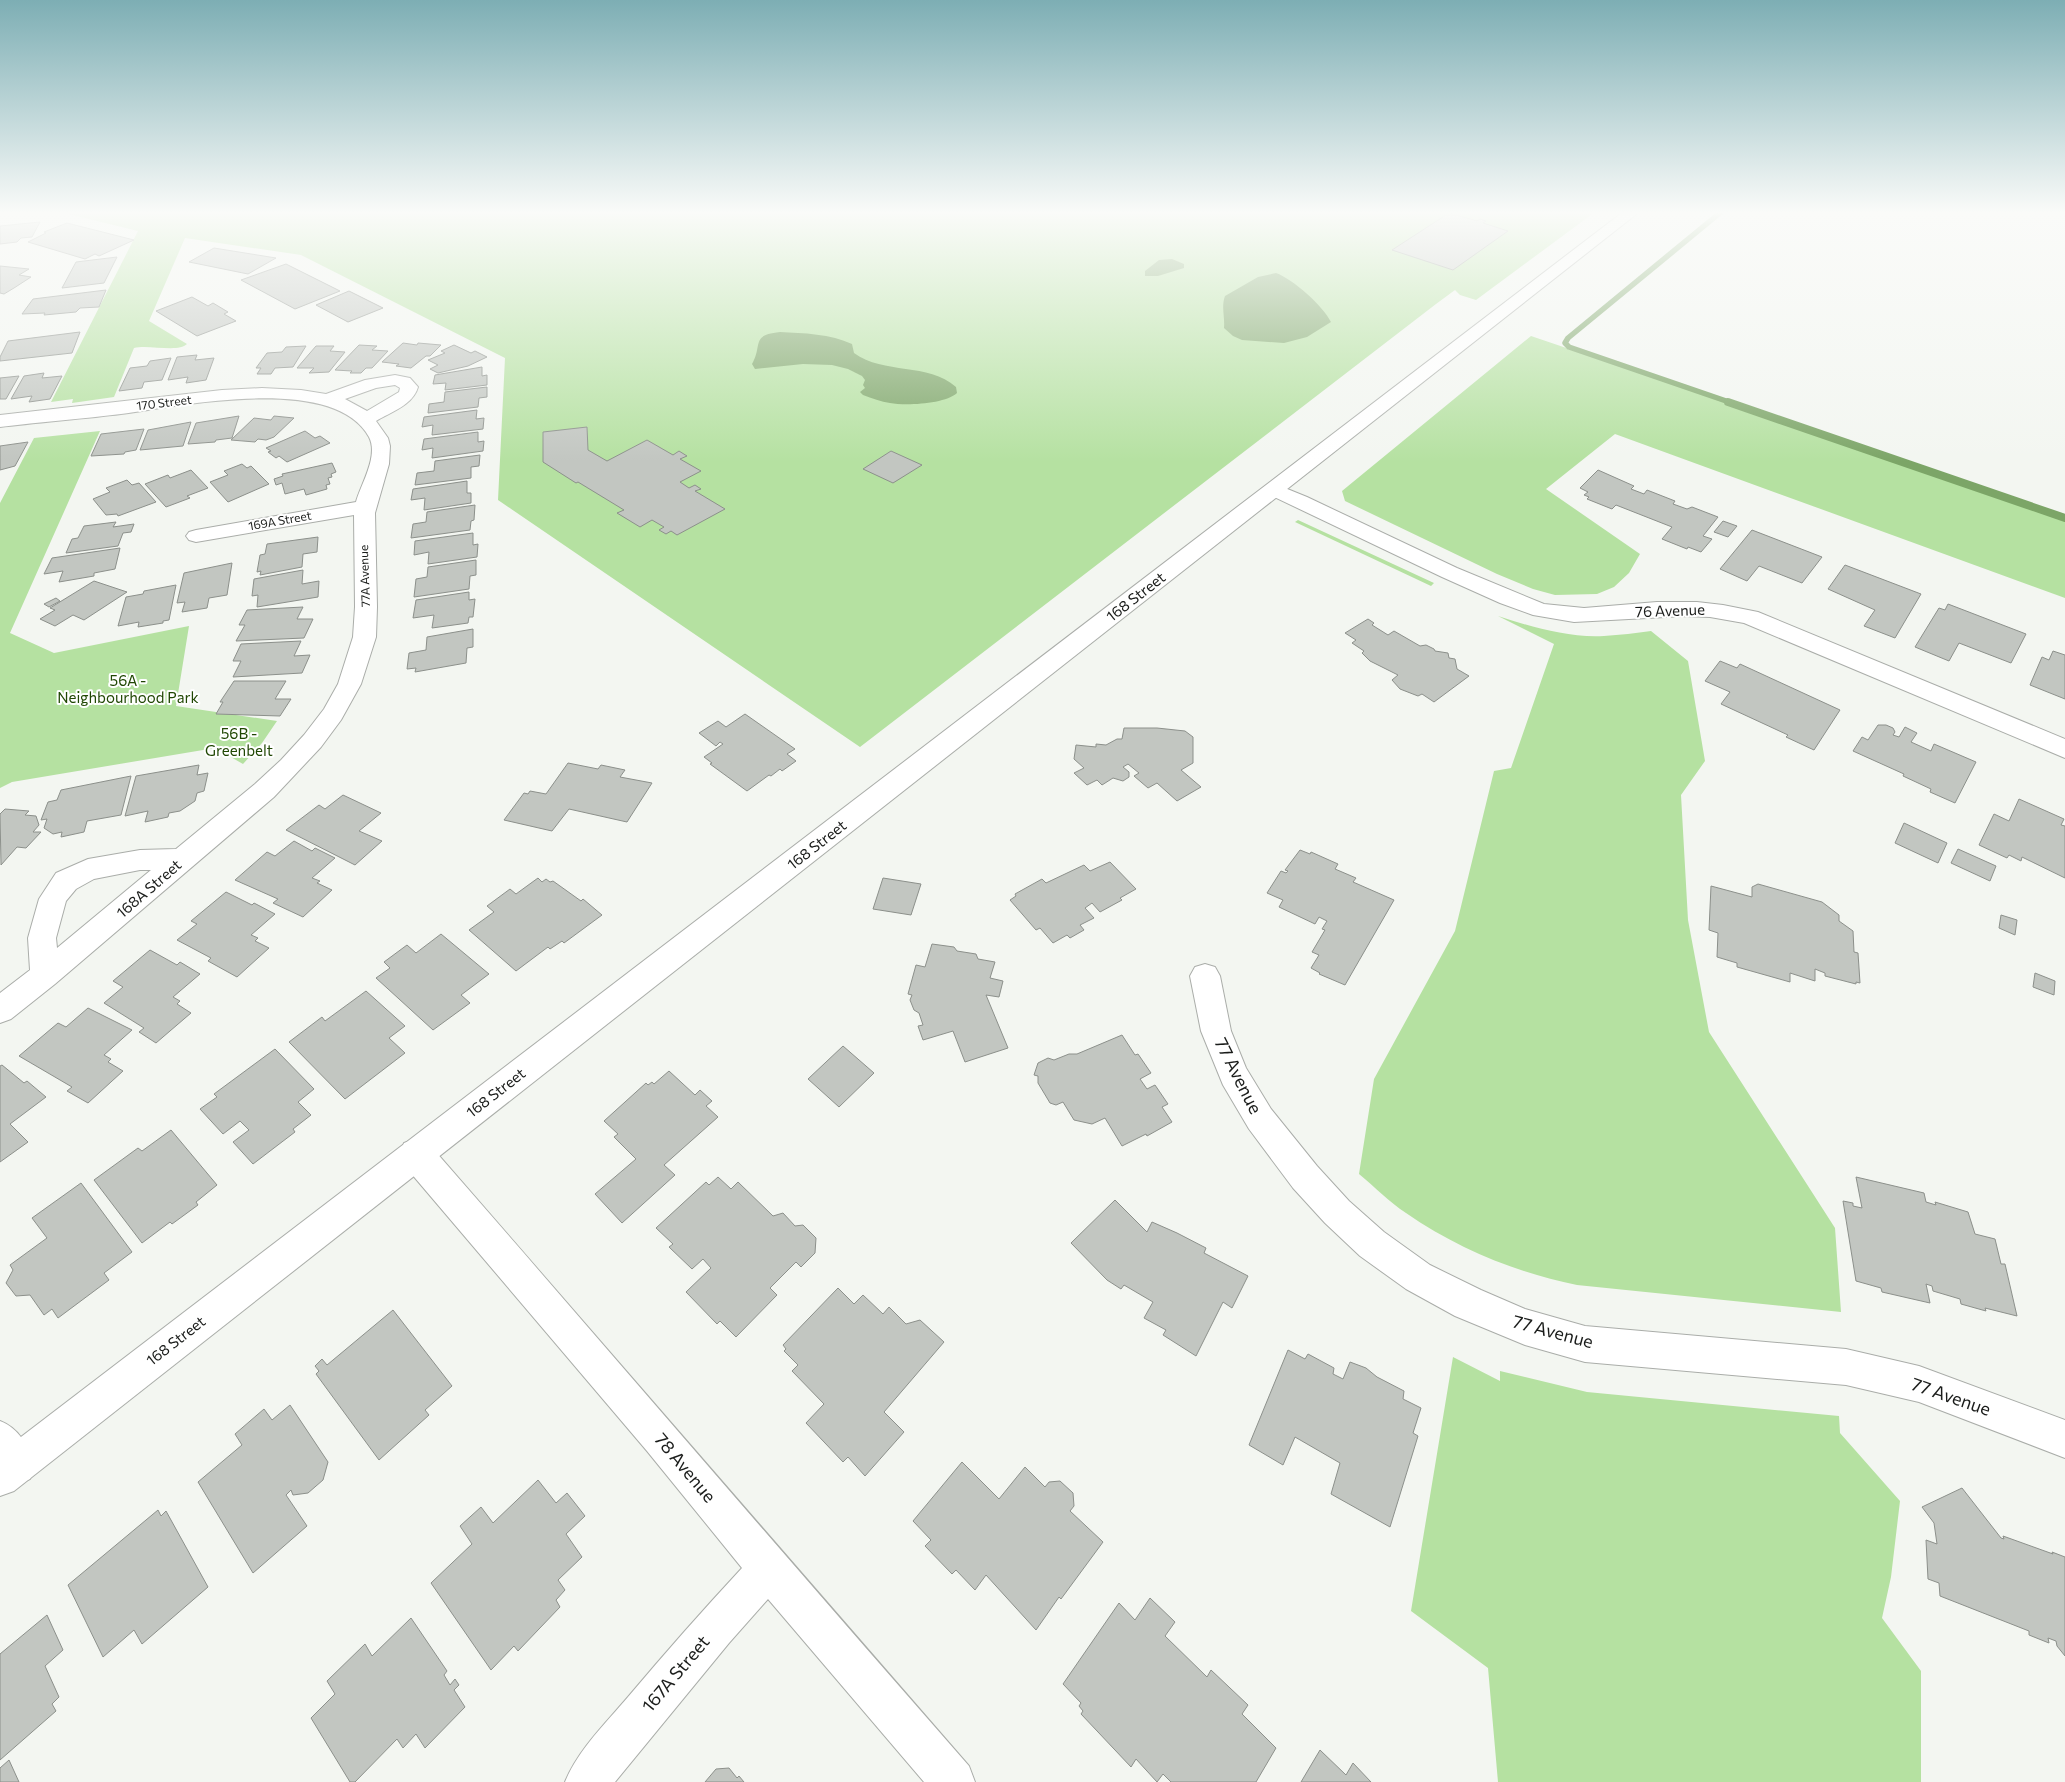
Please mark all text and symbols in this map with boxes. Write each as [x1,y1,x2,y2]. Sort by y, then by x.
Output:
street label: 170 Street [135,392,192,412]
street label: 169A Street [247,508,313,532]
street label: 77A Avenue [356,545,372,607]
street label: 168 Street [1102,568,1168,625]
street label: 76 Avenue [1635,600,1705,620]
park label: 56A - Neighbourhood Park [57,671,199,706]
park label: 56B - Greenbelt [205,724,273,759]
street label: 168 Street [783,816,849,873]
street label: 168A Street [112,855,184,921]
street label: 77 Avenue [1210,1034,1267,1117]
street label: 168 Street [462,1064,528,1121]
street label: 77 Avenue [1511,1310,1596,1352]
street label: 168 Street [142,1312,208,1369]
street label: 77 Avenue [1909,1372,1994,1420]
street label: 78 Avenue [650,1428,721,1507]
street label: 167A Street [637,1631,714,1716]

